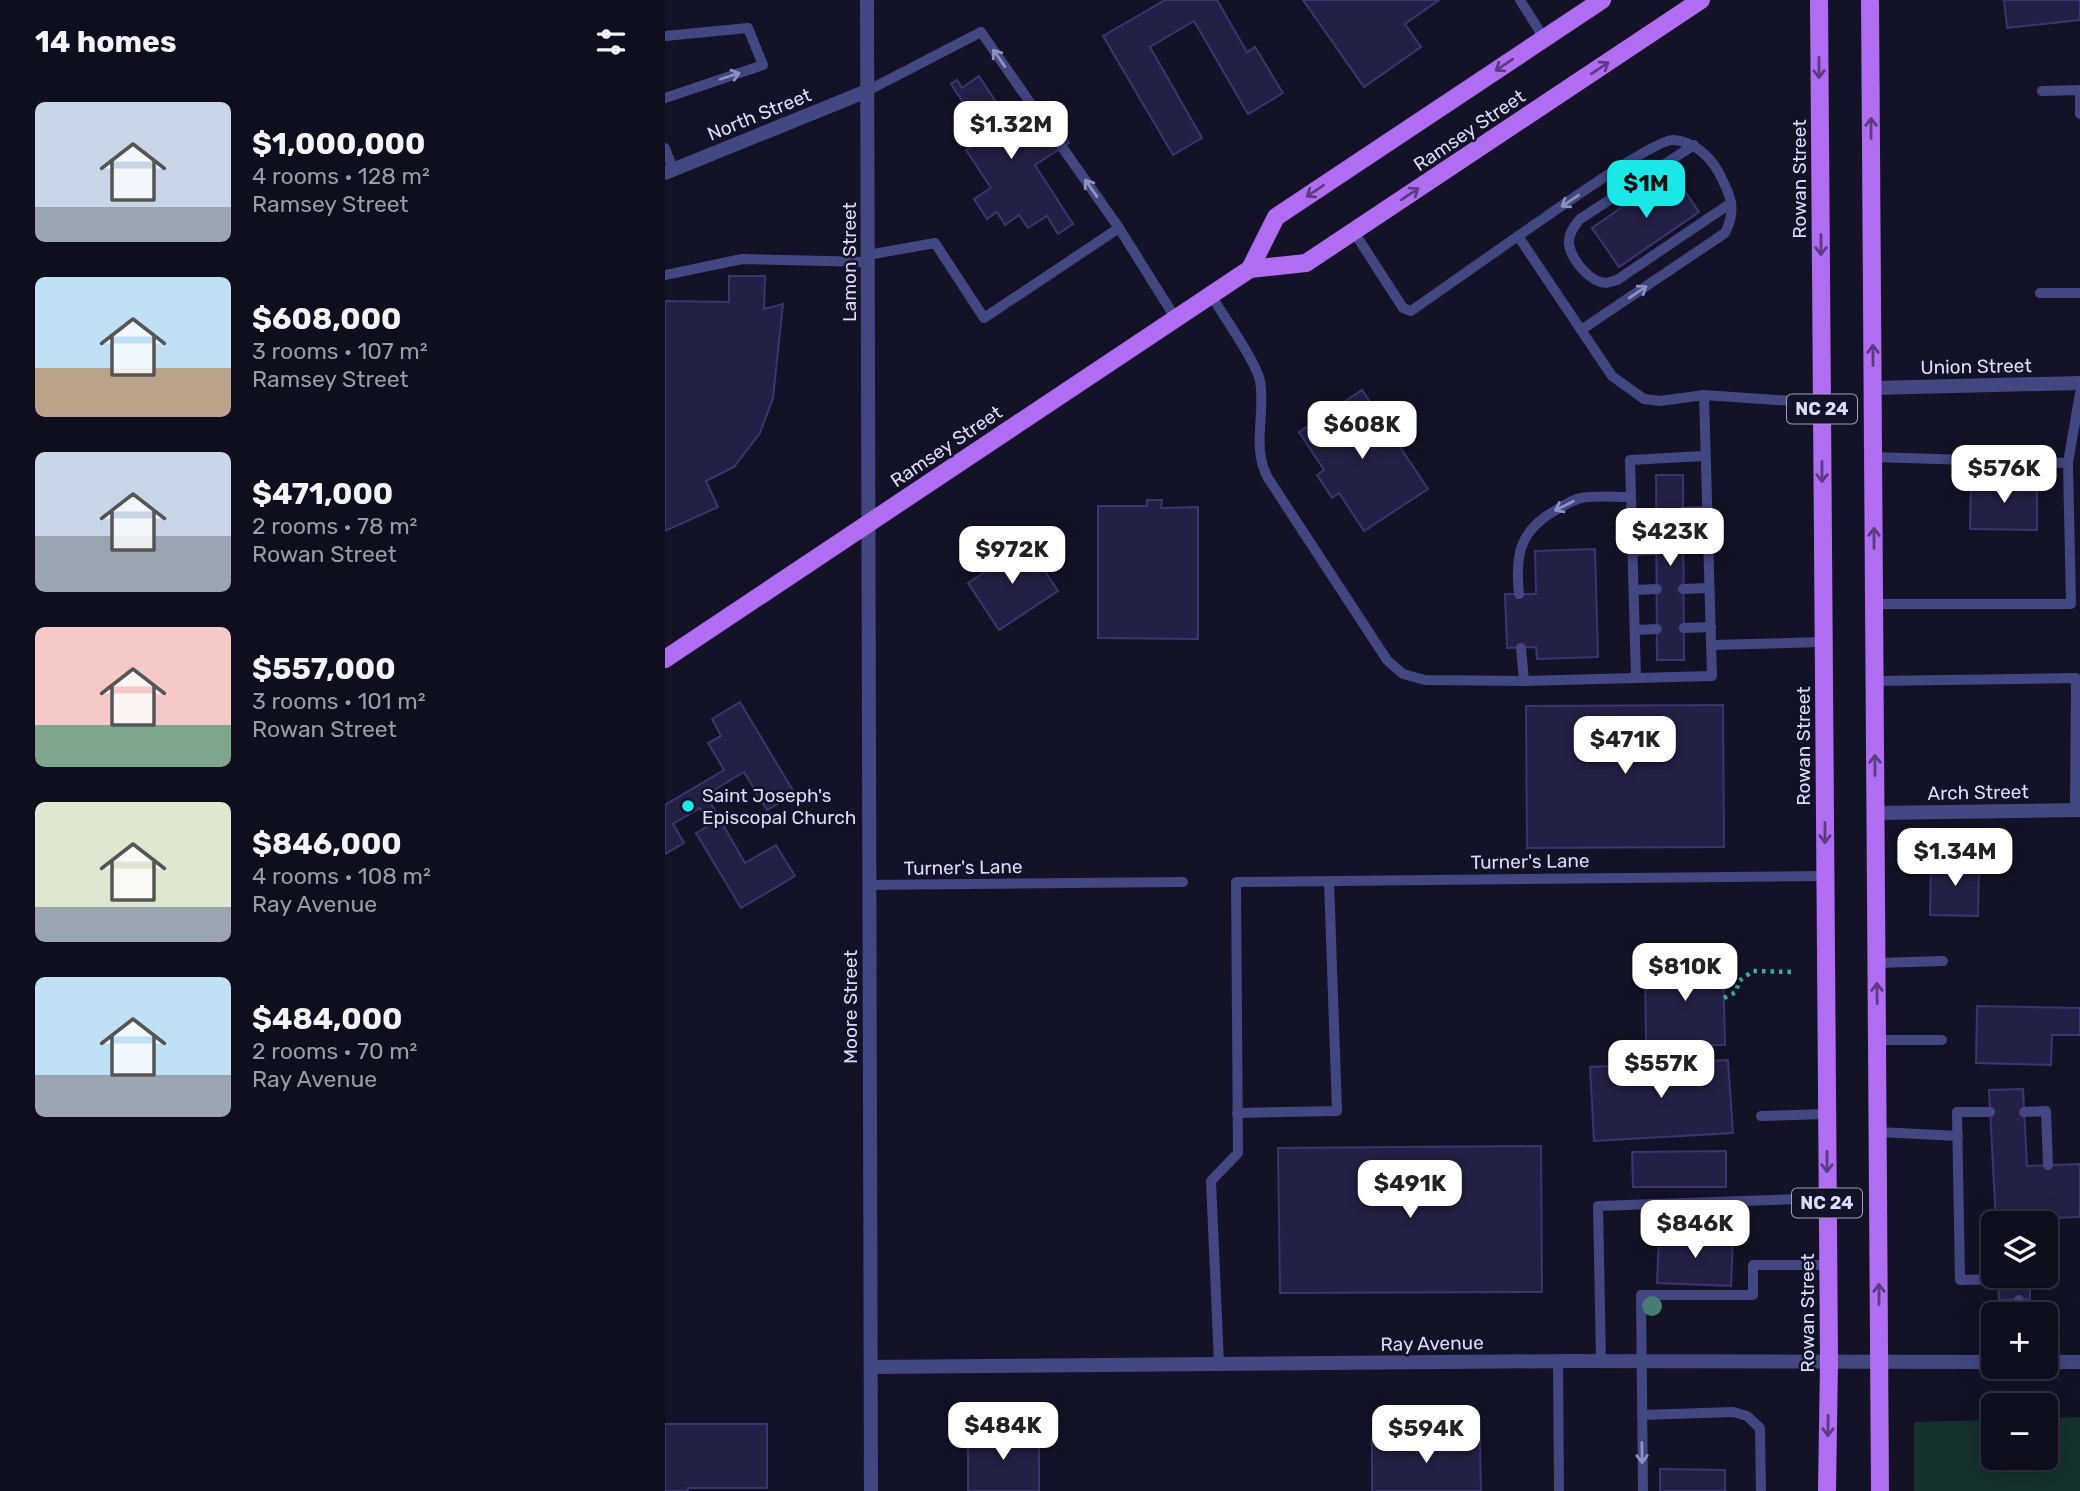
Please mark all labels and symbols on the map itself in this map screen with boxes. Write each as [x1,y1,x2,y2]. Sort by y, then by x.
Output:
one-way arrow [992,49,1006,68]
one-way arrow [1813,56,1826,79]
one-way arrow [1495,58,1514,72]
one-way arrow [1589,61,1609,75]
one-way arrow [718,69,740,81]
street label: North Street [704,83,815,146]
street label: Ramsey Street [1409,84,1530,176]
pin: $1.32M [954,102,1068,161]
one-way arrow [1864,116,1878,139]
street label: Rowan Street [1788,119,1811,239]
pin: $1M [1612,160,1680,220]
one-way arrow [1084,179,1098,198]
one-way arrow [1306,184,1325,198]
one-way arrow [1400,187,1420,201]
one-way arrow [1561,194,1580,209]
street label: Lamon Street [838,201,861,322]
one-way arrow [1814,233,1828,256]
one-way arrow [1627,285,1647,299]
one-way arrow [1866,344,1880,367]
street label: Union Street [1920,354,2032,379]
road number: NC 24 [1787,394,1857,424]
street label: Ramsey Street [886,400,1007,492]
pin: $608K [1313,402,1411,461]
pin: $576K [1955,446,2053,505]
one-way arrow [1815,461,1829,484]
one-way arrow [1554,499,1575,513]
pin: $423K [1621,508,1719,568]
pin: $972K [963,526,1061,586]
one-way arrow [1867,526,1881,549]
street label: Rowan Street [1792,686,1815,806]
pin: $471K [1576,716,1674,776]
one-way arrow [1868,754,1882,777]
street label: Arch Street [1927,780,2029,805]
place label: Saint Joseph's Episcopal Church [702,784,856,829]
marker: Saint Joseph's Episcopal Church [680,798,696,814]
one-way arrow [1818,821,1832,844]
pin: $1.34M [1898,828,2012,888]
street label: Turner's Lane [1470,849,1590,874]
street label: Turner's Lane [903,855,1023,880]
pin: $810K [1636,944,1734,1003]
street label: Moore Street [839,949,862,1064]
one-way arrow [1870,981,1884,1004]
pin: $557K [1612,1040,1710,1100]
one-way arrow [1820,1151,1834,1174]
pin: $491K [1361,1160,1459,1220]
road number: NC 24 [1792,1188,1862,1218]
pin: $846K [1646,1200,1744,1260]
street label: Rowan Street [1796,1253,1819,1373]
one-way arrow [1872,1282,1886,1305]
street label: Ray Avenue [1380,1331,1484,1356]
pin: $484K [954,1402,1052,1462]
pin: $594K [1377,1406,1475,1465]
one-way arrow [1821,1415,1835,1438]
one-way arrow [1636,1441,1649,1464]

